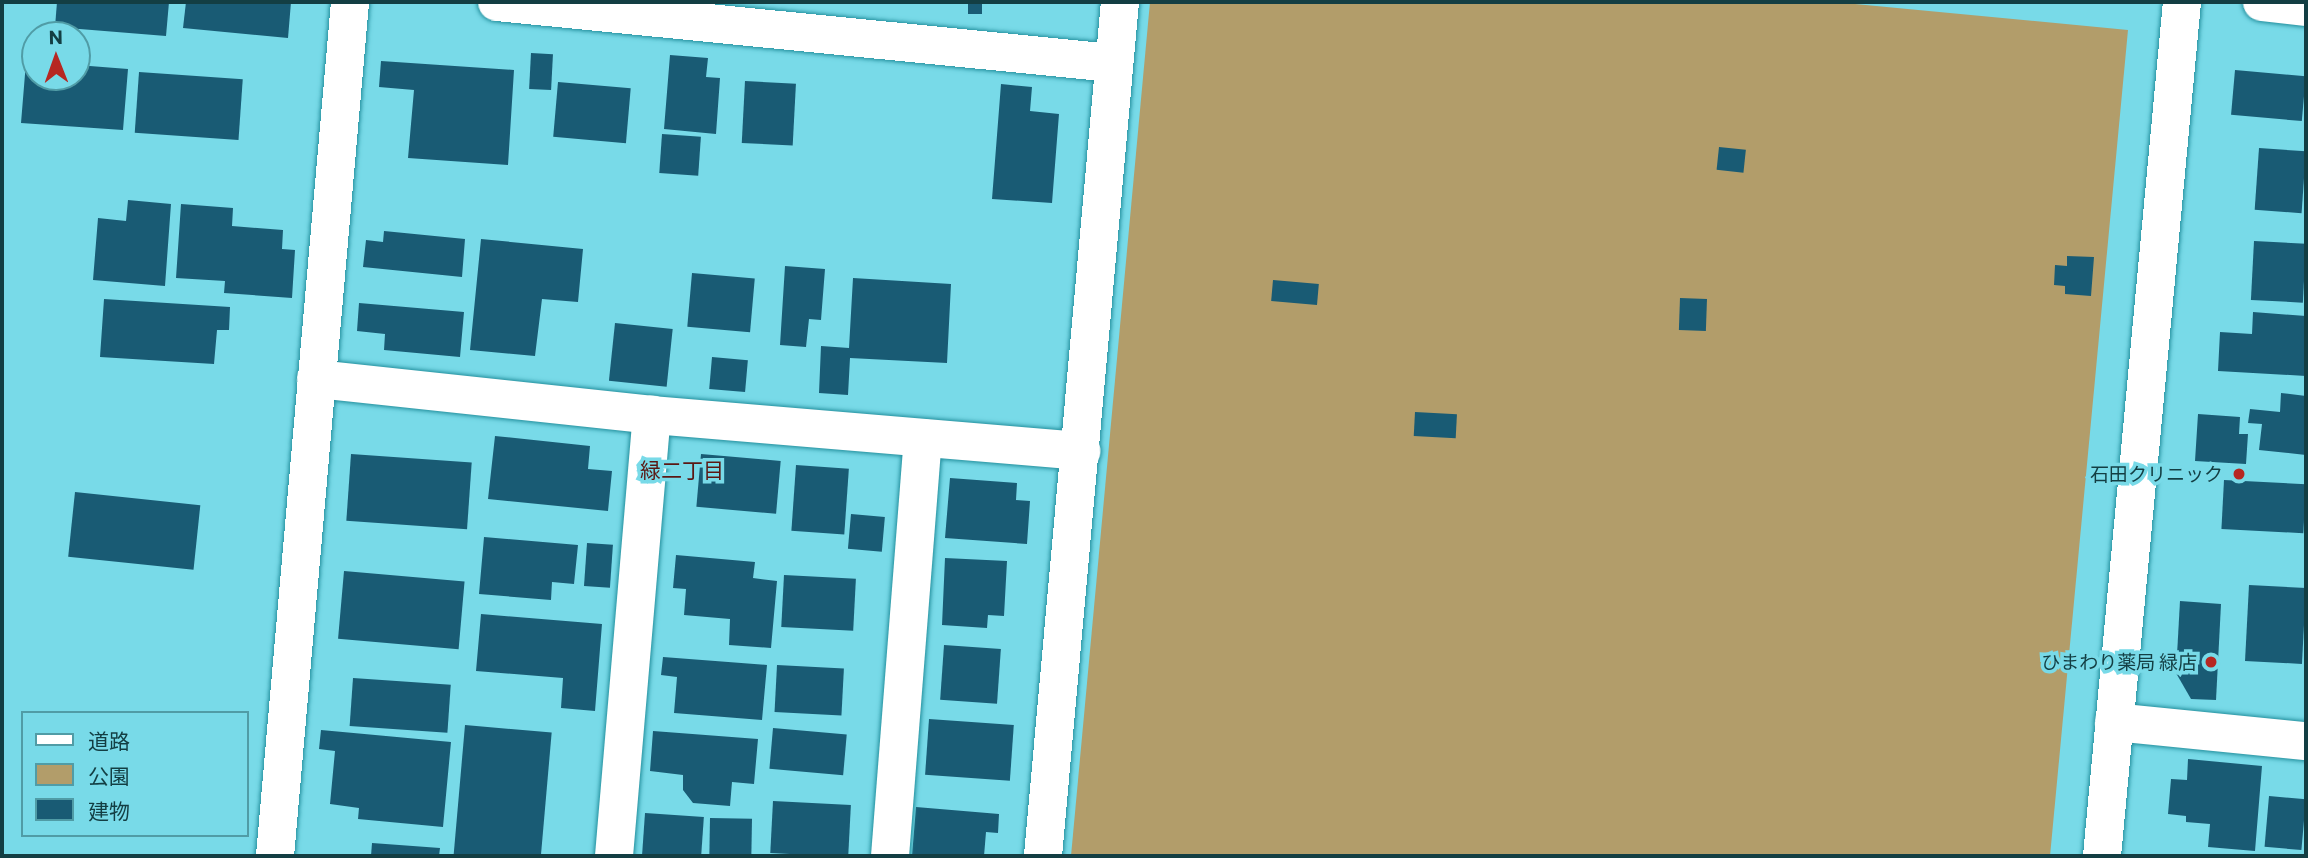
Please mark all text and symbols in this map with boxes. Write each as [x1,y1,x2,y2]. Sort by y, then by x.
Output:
north arrow [21,21,91,91]
text: N [48,25,63,48]
district label: 緑二丁目 [640,457,724,483]
place label: 石田クリニック [2090,463,2223,485]
marker: 石田クリニック [2229,464,2249,484]
place label: ひまわり薬局 緑店 [2041,651,2197,673]
marker: ひまわり薬局 緑店 [2203,654,2219,670]
legend [21,711,248,837]
text: 道路 [88,728,130,753]
text: 公園 [88,763,130,788]
text: 建物 [88,798,130,823]

